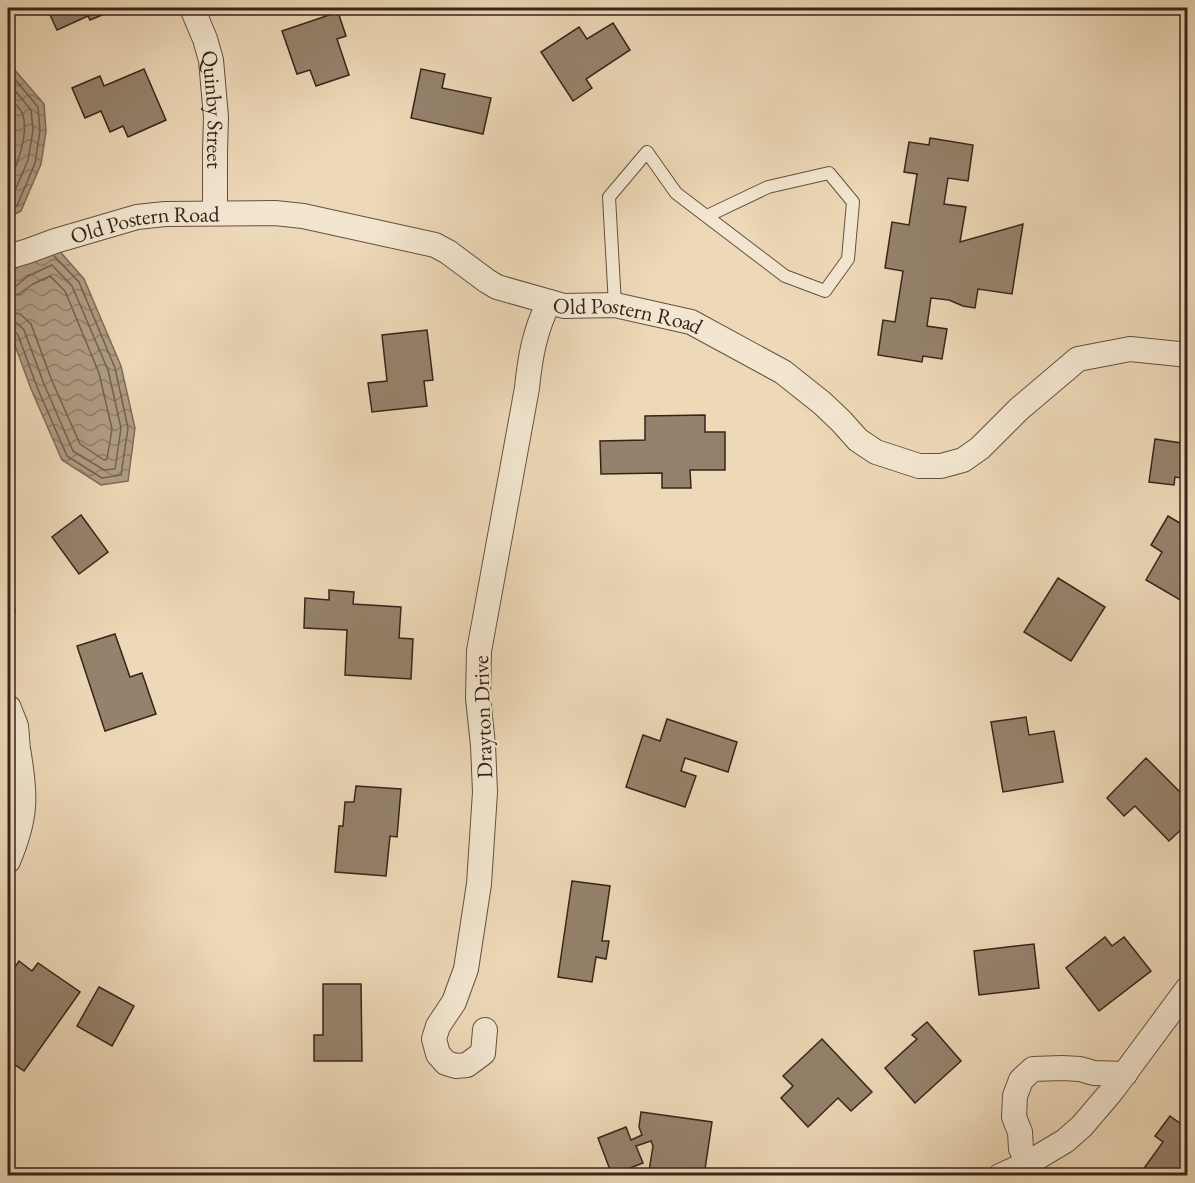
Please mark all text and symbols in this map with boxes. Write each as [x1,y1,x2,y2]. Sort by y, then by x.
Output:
street label: Quinby Street [194,47,230,169]
street label: Old Postern Road [67,199,221,251]
street label: Old Postern Road [549,290,709,341]
street label: Drayton Drive [466,655,499,779]

